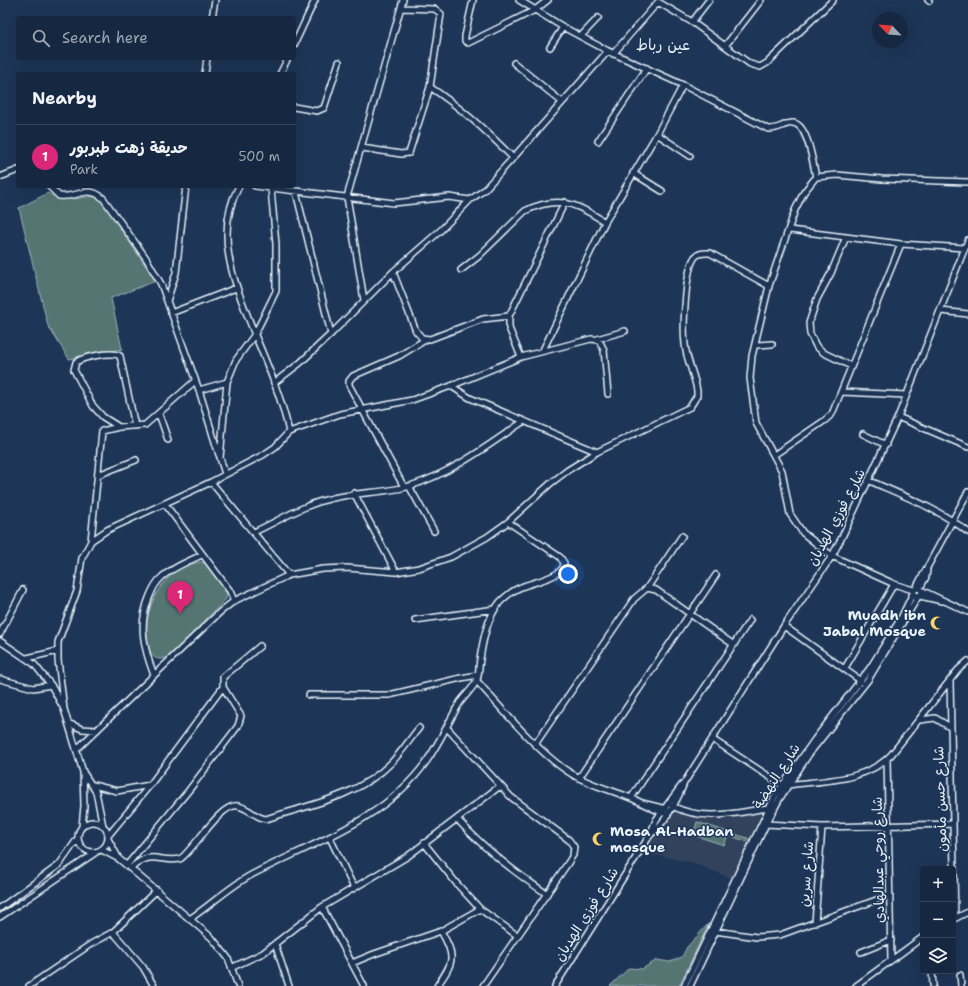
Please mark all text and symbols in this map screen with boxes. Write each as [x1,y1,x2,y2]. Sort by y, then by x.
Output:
north arrow [872,12,908,48]
search box [16,16,296,60]
icon: search [30,27,52,49]
text: Search here [62,28,148,48]
district label: عين رباط [636,35,690,55]
text: Nearby [32,87,97,109]
text: حديقة زهت طبربور [70,138,188,158]
text: 1 [42,148,48,165]
text: 500 m [238,148,280,165]
text: Park [70,161,98,178]
street label: شارع فوزي الهدبان [803,465,871,570]
your location [558,564,578,584]
pin: 1 [167,581,193,614]
place label: Muadh ibn Jabal Mosque [823,606,926,640]
mosque icon: Muadh ibn Jabal Mosque [929,615,945,631]
street label: شارع النهضة [748,740,805,813]
street label: شارع حسن مأمون [929,746,952,852]
street label: شارع روحي عبدالهادي [868,797,892,923]
place label: Mosa Al-Hadban mosque [610,822,734,856]
mosque icon: Mosa Al-Hadban mosque [591,831,607,847]
street label: شارع سرين [795,840,818,908]
street label: شارع فوزي الهدبان [550,864,624,965]
map controls [920,866,956,974]
button: + [920,866,956,902]
button: − [920,902,956,938]
button: layers [920,938,956,974]

